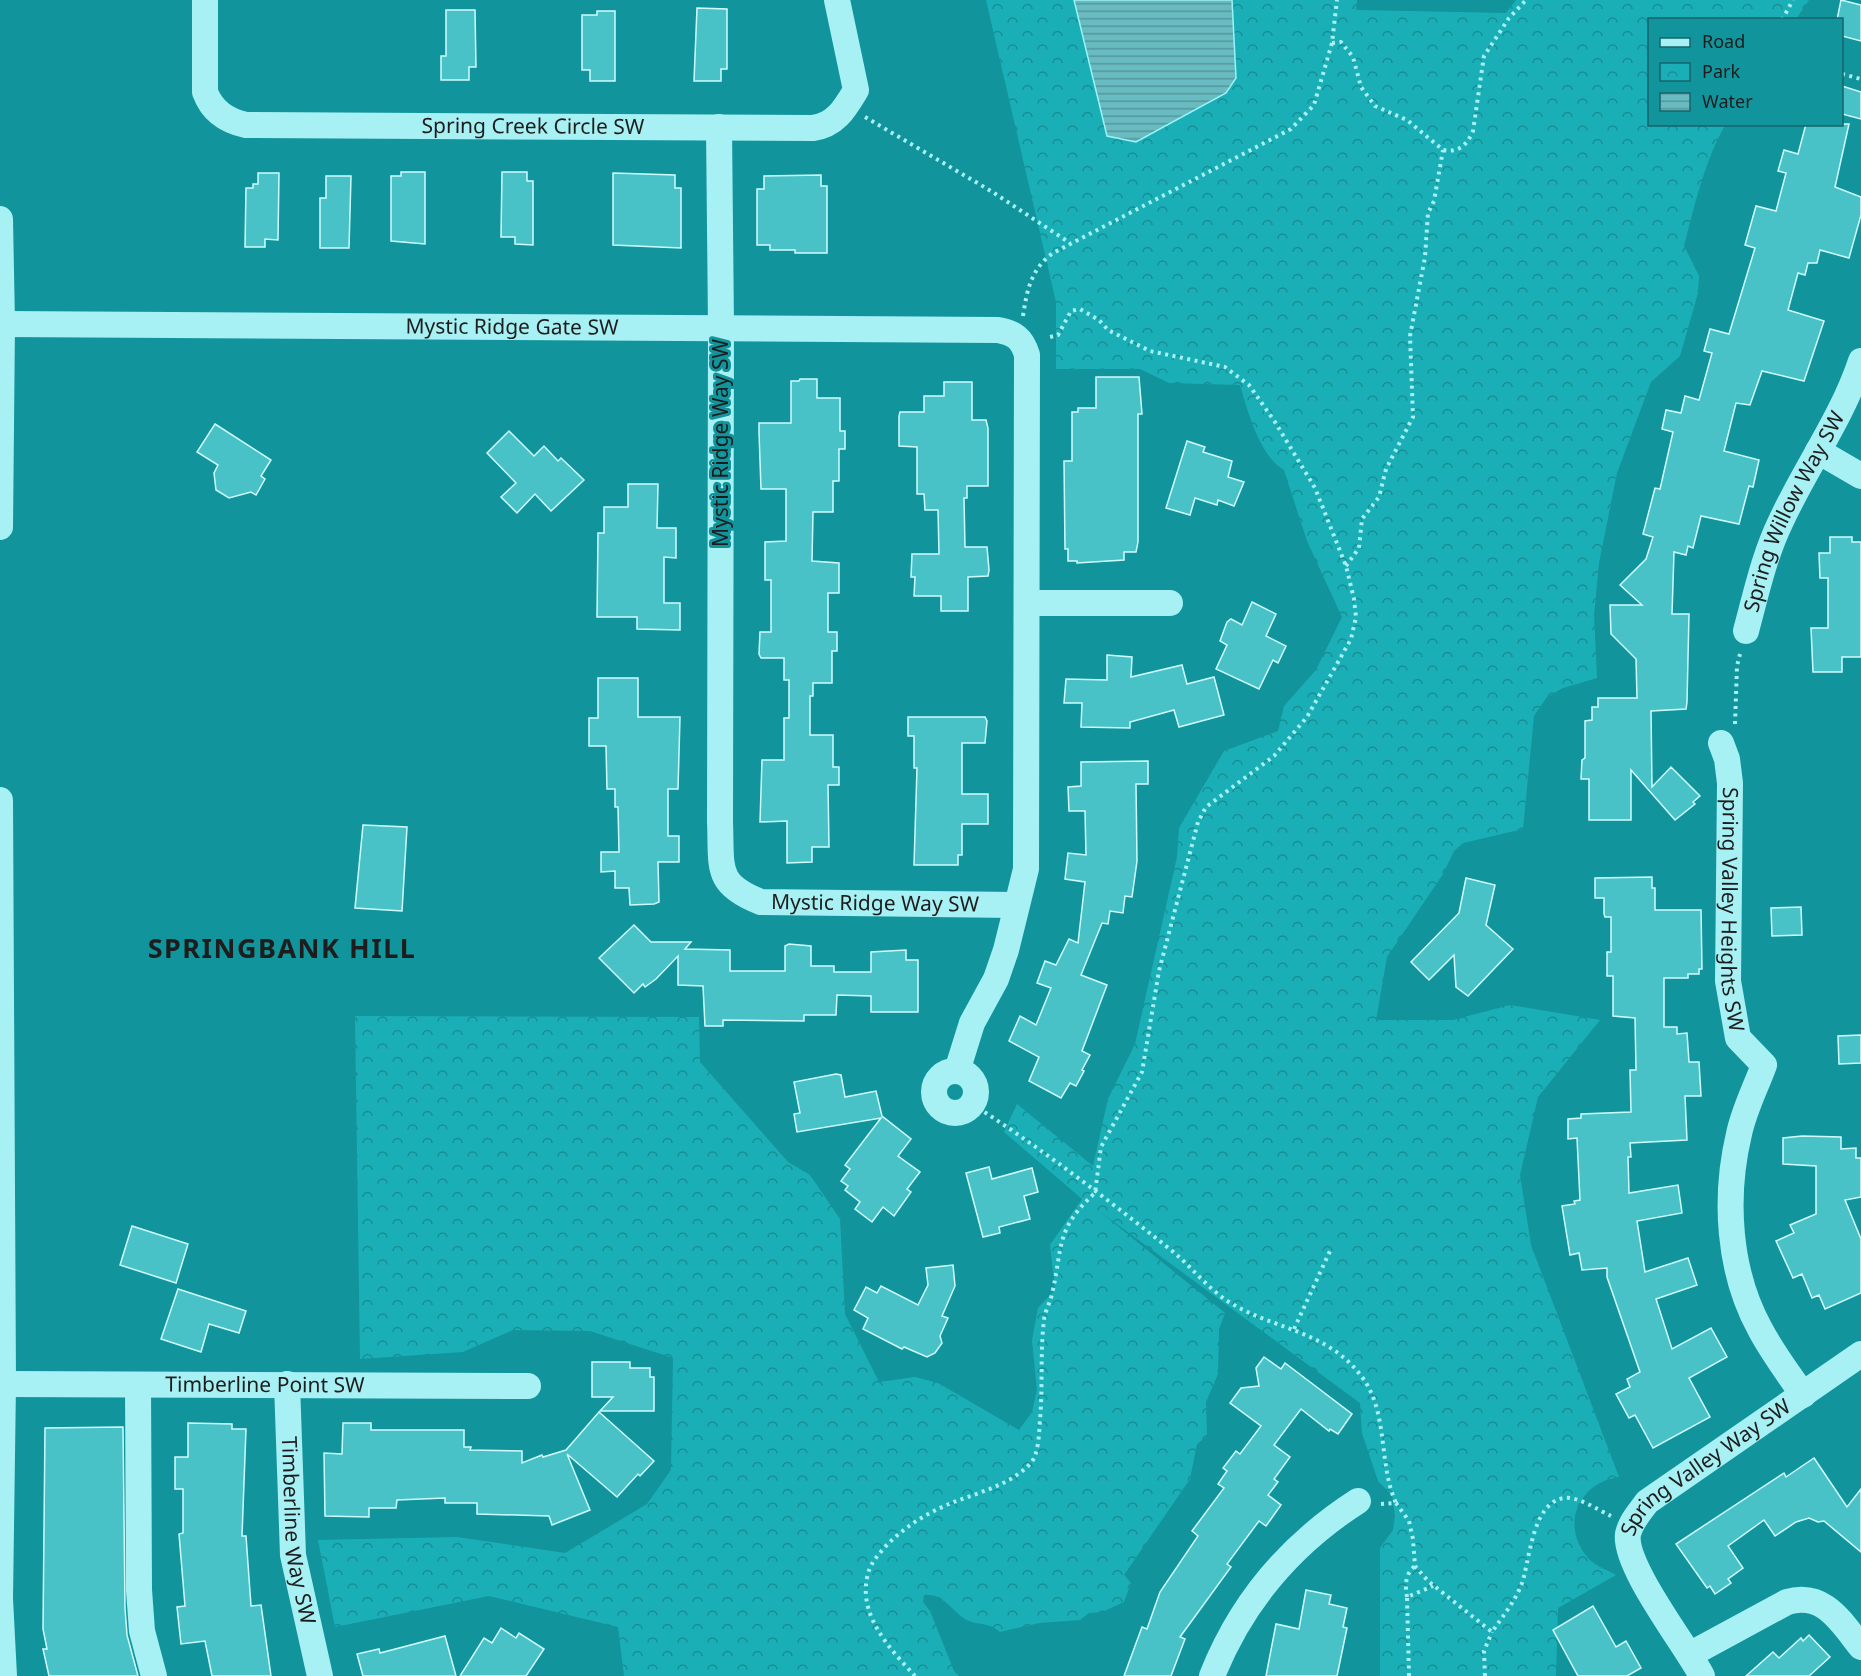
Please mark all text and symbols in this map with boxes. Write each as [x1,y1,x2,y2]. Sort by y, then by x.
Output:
legend [1648,18,1843,126]
text: Road [1702,29,1745,53]
text: Park [1702,59,1740,83]
text: Water [1702,89,1753,113]
street label: Spring Creek Circle SW [421,111,645,140]
street label: Mystic Ridge Gate SW [405,311,619,341]
street label: Mystic Ridge Way SW [706,338,734,547]
street label: Spring Willow Way SW [1737,406,1851,615]
street label: Spring Valley Heights SW [1715,787,1752,1034]
street label: Mystic Ridge Way SW [771,887,980,918]
district label: SPRINGBANK HILL [148,929,416,966]
street label: Timberline Point SW [165,1370,365,1398]
street label: Spring Valley Way SW [1613,1392,1796,1539]
street label: Timberline Way SW [276,1436,323,1627]

